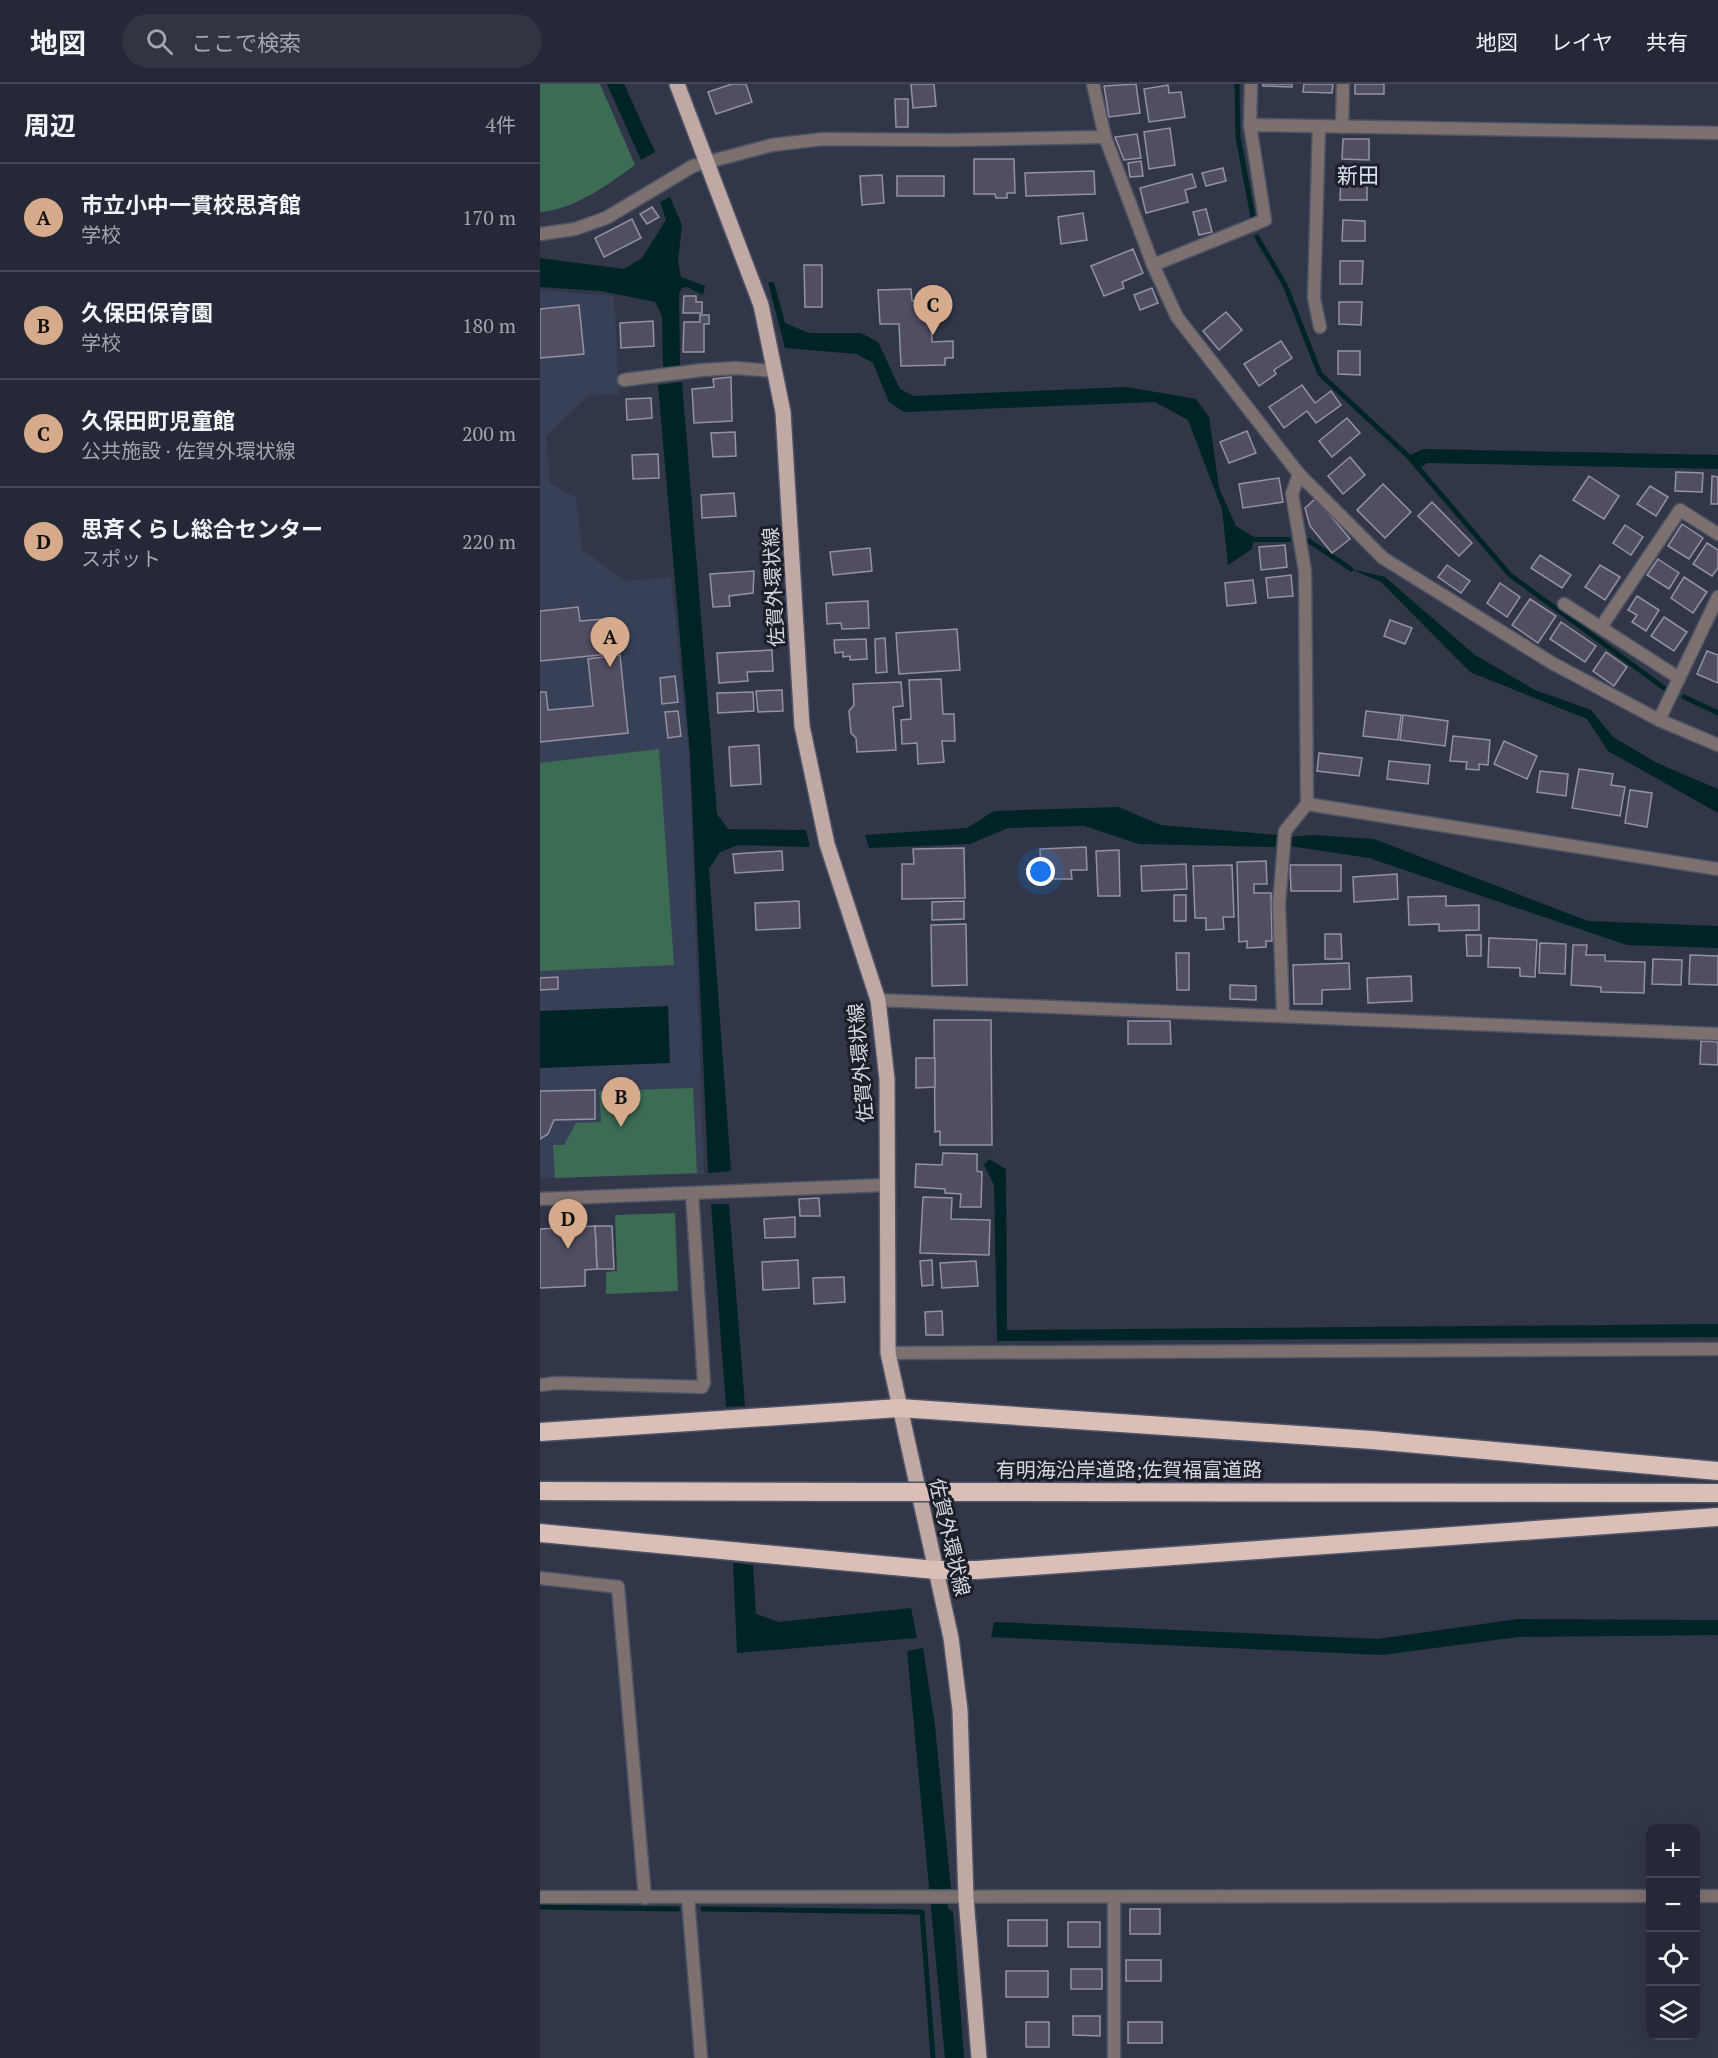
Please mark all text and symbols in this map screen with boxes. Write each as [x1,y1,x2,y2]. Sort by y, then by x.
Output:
search box [122,14,542,68]
text: 地図 [30,24,86,61]
icon: search [143,25,176,58]
text: ここで検索 [191,28,301,57]
text: 地図 [1476,28,1518,56]
text: レイヤ [1551,28,1613,56]
text: 共有 [1646,28,1688,56]
text: 周辺 [24,108,76,142]
text: 4件 [485,111,516,138]
district label: 新田 [1337,161,1379,189]
text: 市立小中一貫校思斉館 [81,190,301,219]
text: A [36,204,51,231]
text: 170 m [462,204,516,231]
text: 学校 [81,221,121,248]
pin: C [914,286,952,335]
text: 久保田保育園 [81,298,213,327]
text: B [37,312,50,339]
text: 180 m [462,312,516,339]
text: 学校 [81,329,121,356]
text: 久保田町児童館 [81,406,235,435]
text: C [37,420,50,447]
text: 200 m [462,420,516,447]
text: 公共施設 · 佐賀外環状線 [81,437,296,464]
text: 思斉くらし総合センター [81,514,323,543]
street label: 佐賀外環状線 [756,526,790,648]
text: D [36,528,51,555]
text: 220 m [462,528,516,555]
text: スポット [81,545,161,572]
pin: A [590,618,630,667]
your location [1026,857,1055,886]
street label: 佐賀外環状線 [841,1002,879,1124]
pin: B [602,1078,640,1127]
pin: D [549,1200,588,1249]
street label: 有明海沿岸道路;佐賀福富道路 [996,1456,1262,1483]
street label: 佐賀外環状線 [923,1476,977,1598]
map controls [1646,1824,1700,2040]
button: + [1646,1824,1700,1878]
button: − [1646,1878,1700,1932]
button: locate [1646,1932,1700,1986]
button: layers [1646,1986,1700,2040]

